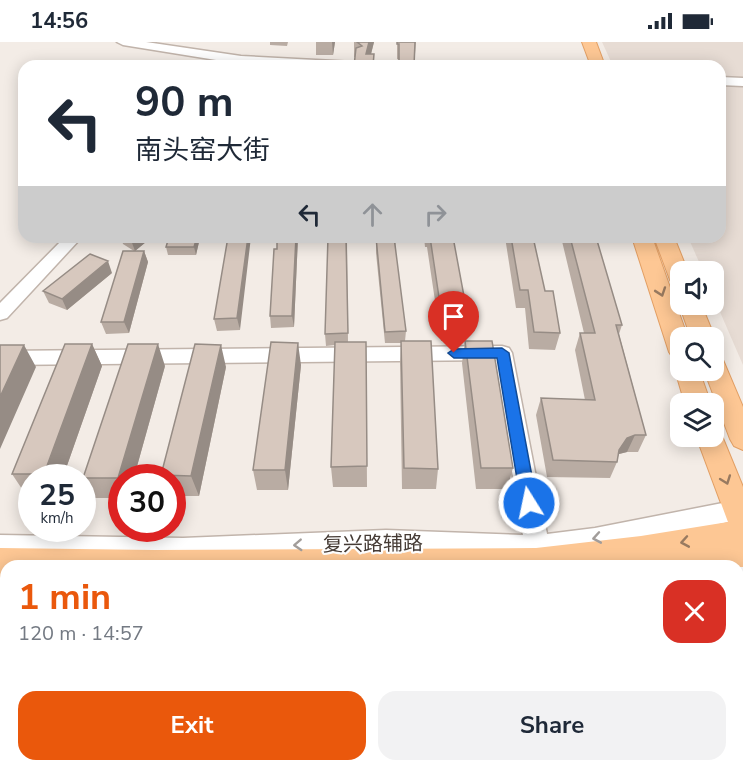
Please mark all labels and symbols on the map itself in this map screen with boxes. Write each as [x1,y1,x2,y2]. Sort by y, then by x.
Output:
one-way arrow [654,287,666,297]
pin [428,291,479,353]
speed limit sign: 30 [108,464,186,542]
position arrow [497,471,561,535]
one-way arrow [718,474,731,485]
street label: 复兴路辅路 [323,530,423,558]
one-way arrow [593,531,603,544]
one-way arrow [681,536,690,548]
one-way arrow [294,539,303,552]

